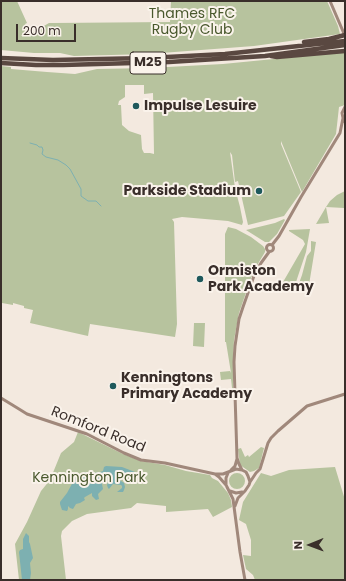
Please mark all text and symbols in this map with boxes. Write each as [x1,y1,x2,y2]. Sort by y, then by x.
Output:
park label: Thames RFC Rugby Club [149,6,235,38]
scale bar [18,16,78,42]
text: 200 m [23,22,61,39]
road number: M25 [130,52,166,74]
place label: Impulse Lesuire [144,98,257,114]
marker: Impulse Lesuire [131,101,141,111]
place label: Parkside Stadium [123,183,251,199]
marker: Parkside Stadium [254,186,264,196]
place label: Ormiston Park Academy [208,263,314,296]
marker: Ormiston Park Academy [195,274,205,284]
place label: Kenningtons Primary Academy [121,370,252,402]
marker: Kenningtons Primary Academy [108,381,118,391]
street label: Romford Road [48,403,148,457]
park label: Kennington Park [32,470,146,486]
north arrow [290,525,330,565]
text: N [290,541,306,549]

